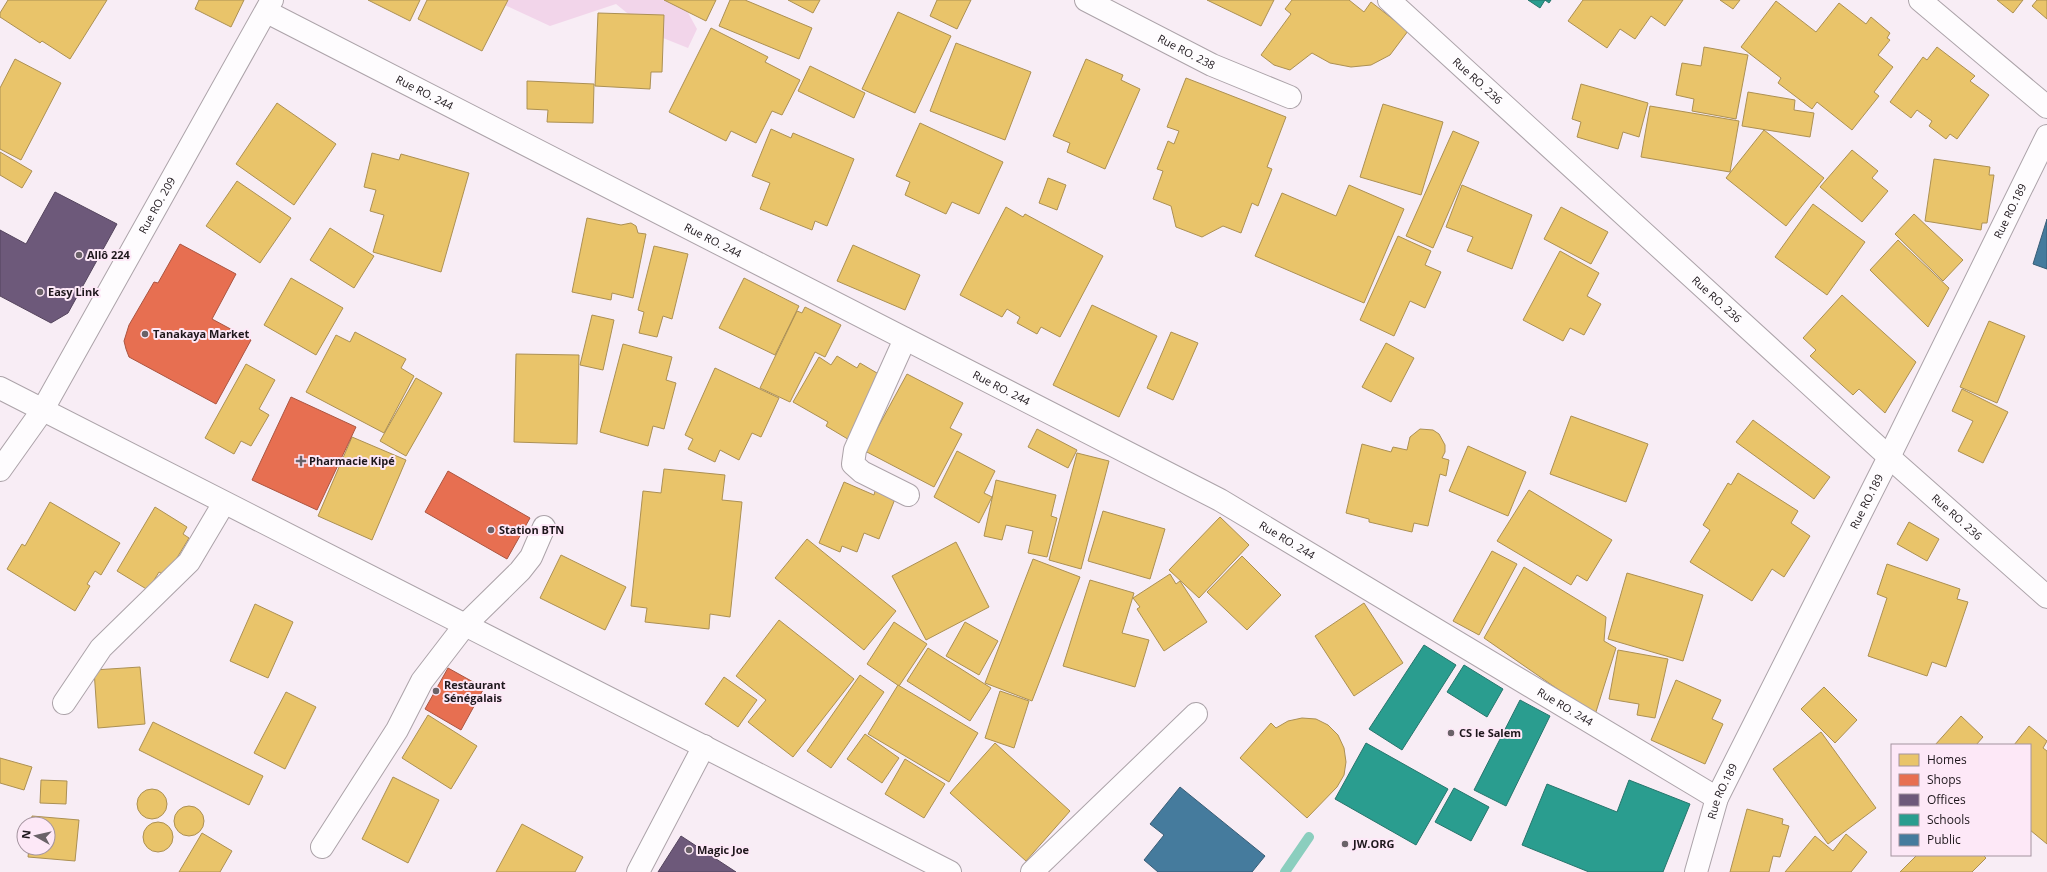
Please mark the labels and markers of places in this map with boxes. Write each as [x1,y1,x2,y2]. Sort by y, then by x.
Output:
place label: Allô 224 [87,247,131,262]
marker: Allô 224 [74,250,84,260]
place label: Easy Link [48,284,99,299]
marker: Easy Link [35,287,45,297]
place label: Tanakaya Market [153,326,249,341]
marker: Tanakaya Market [140,329,150,339]
place label: Pharmacie Kipé [309,453,395,468]
marker: Pharmacie Kipé [296,456,306,466]
place label: Station BTN [499,522,564,537]
marker: Station BTN [486,525,496,535]
place label: Restaurant Sénégalais [444,677,506,705]
marker: Restaurant Sénégalais [431,686,441,696]
place label: CS le Salem [1459,725,1521,740]
marker: CS le Salem [1446,728,1456,738]
place label: JW.ORG [1352,836,1394,851]
marker: JW.ORG [1340,839,1350,849]
place label: Magic Joe [697,842,750,857]
marker: Magic Joe [684,845,694,855]

